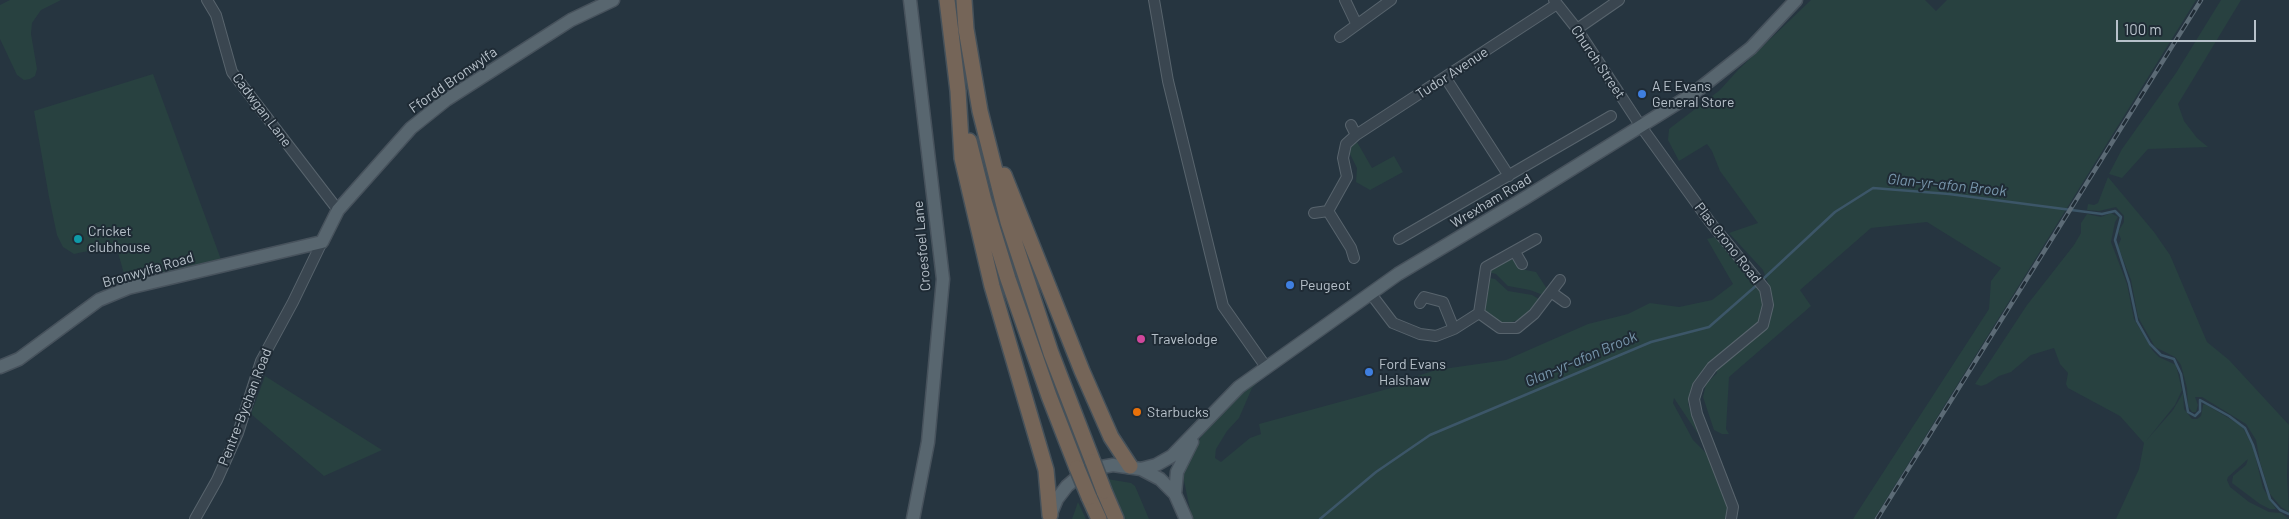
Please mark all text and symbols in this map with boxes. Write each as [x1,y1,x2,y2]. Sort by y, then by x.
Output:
scale bar [2119,10,2259,42]
text: 100 m [2124,20,2162,38]
street label: Church Street [1567,22,1629,102]
street label: Ffordd Bronwylfa [406,43,500,117]
street label: Tudor Avenue [1413,43,1491,103]
street label: Cadwgan Lane [229,70,295,150]
place label: A E Evans General Store [1652,78,1734,110]
marker: A E Evans General Store [1636,88,1648,100]
street label: Wrexham Road [1448,170,1534,232]
water label: Glan-yr-afon Brook [1887,170,2007,200]
street label: Plas Grono Road [1691,199,1765,287]
street label: Croesfoel Lane [910,200,934,292]
place label: Cricket clubhouse [88,223,150,256]
marker: Cricket clubhouse [72,233,84,245]
street label: Bronwylfa Road [100,249,196,291]
place label: Peugeot [1300,277,1351,293]
marker: Peugeot [1284,279,1296,291]
water label: Glan-yr-afon Brook [1522,327,1640,391]
place label: Travelodge [1151,331,1218,347]
marker: Travelodge [1135,333,1147,345]
street label: Pentre-Bychan Road [215,346,275,468]
place label: Ford Evans Halshaw [1379,356,1446,388]
marker: Ford Evans Halshaw [1363,366,1375,378]
place label: Starbucks [1147,404,1209,420]
marker: Starbucks [1131,406,1143,418]

